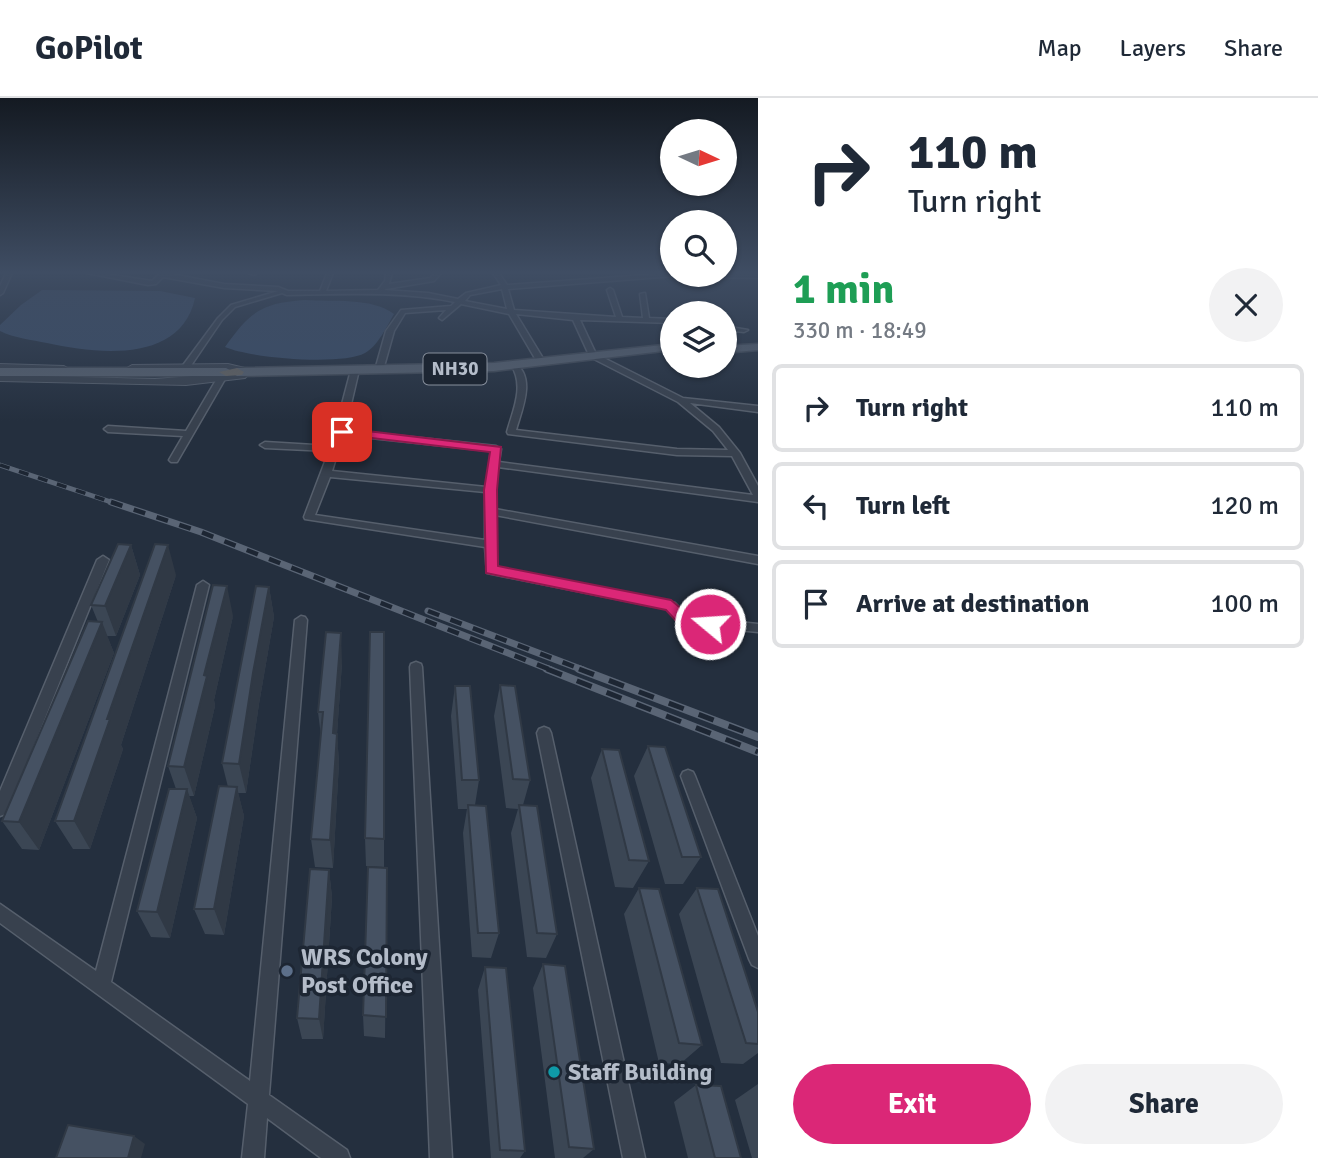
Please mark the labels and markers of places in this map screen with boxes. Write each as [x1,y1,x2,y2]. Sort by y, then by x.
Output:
pin [312,402,372,462]
place label: WRS Colony Post Office [301,942,428,1000]
marker: WRS Colony Post Office [279,963,295,979]
place label: Staff Building [568,1057,713,1087]
marker: Staff Building [546,1064,562,1080]

